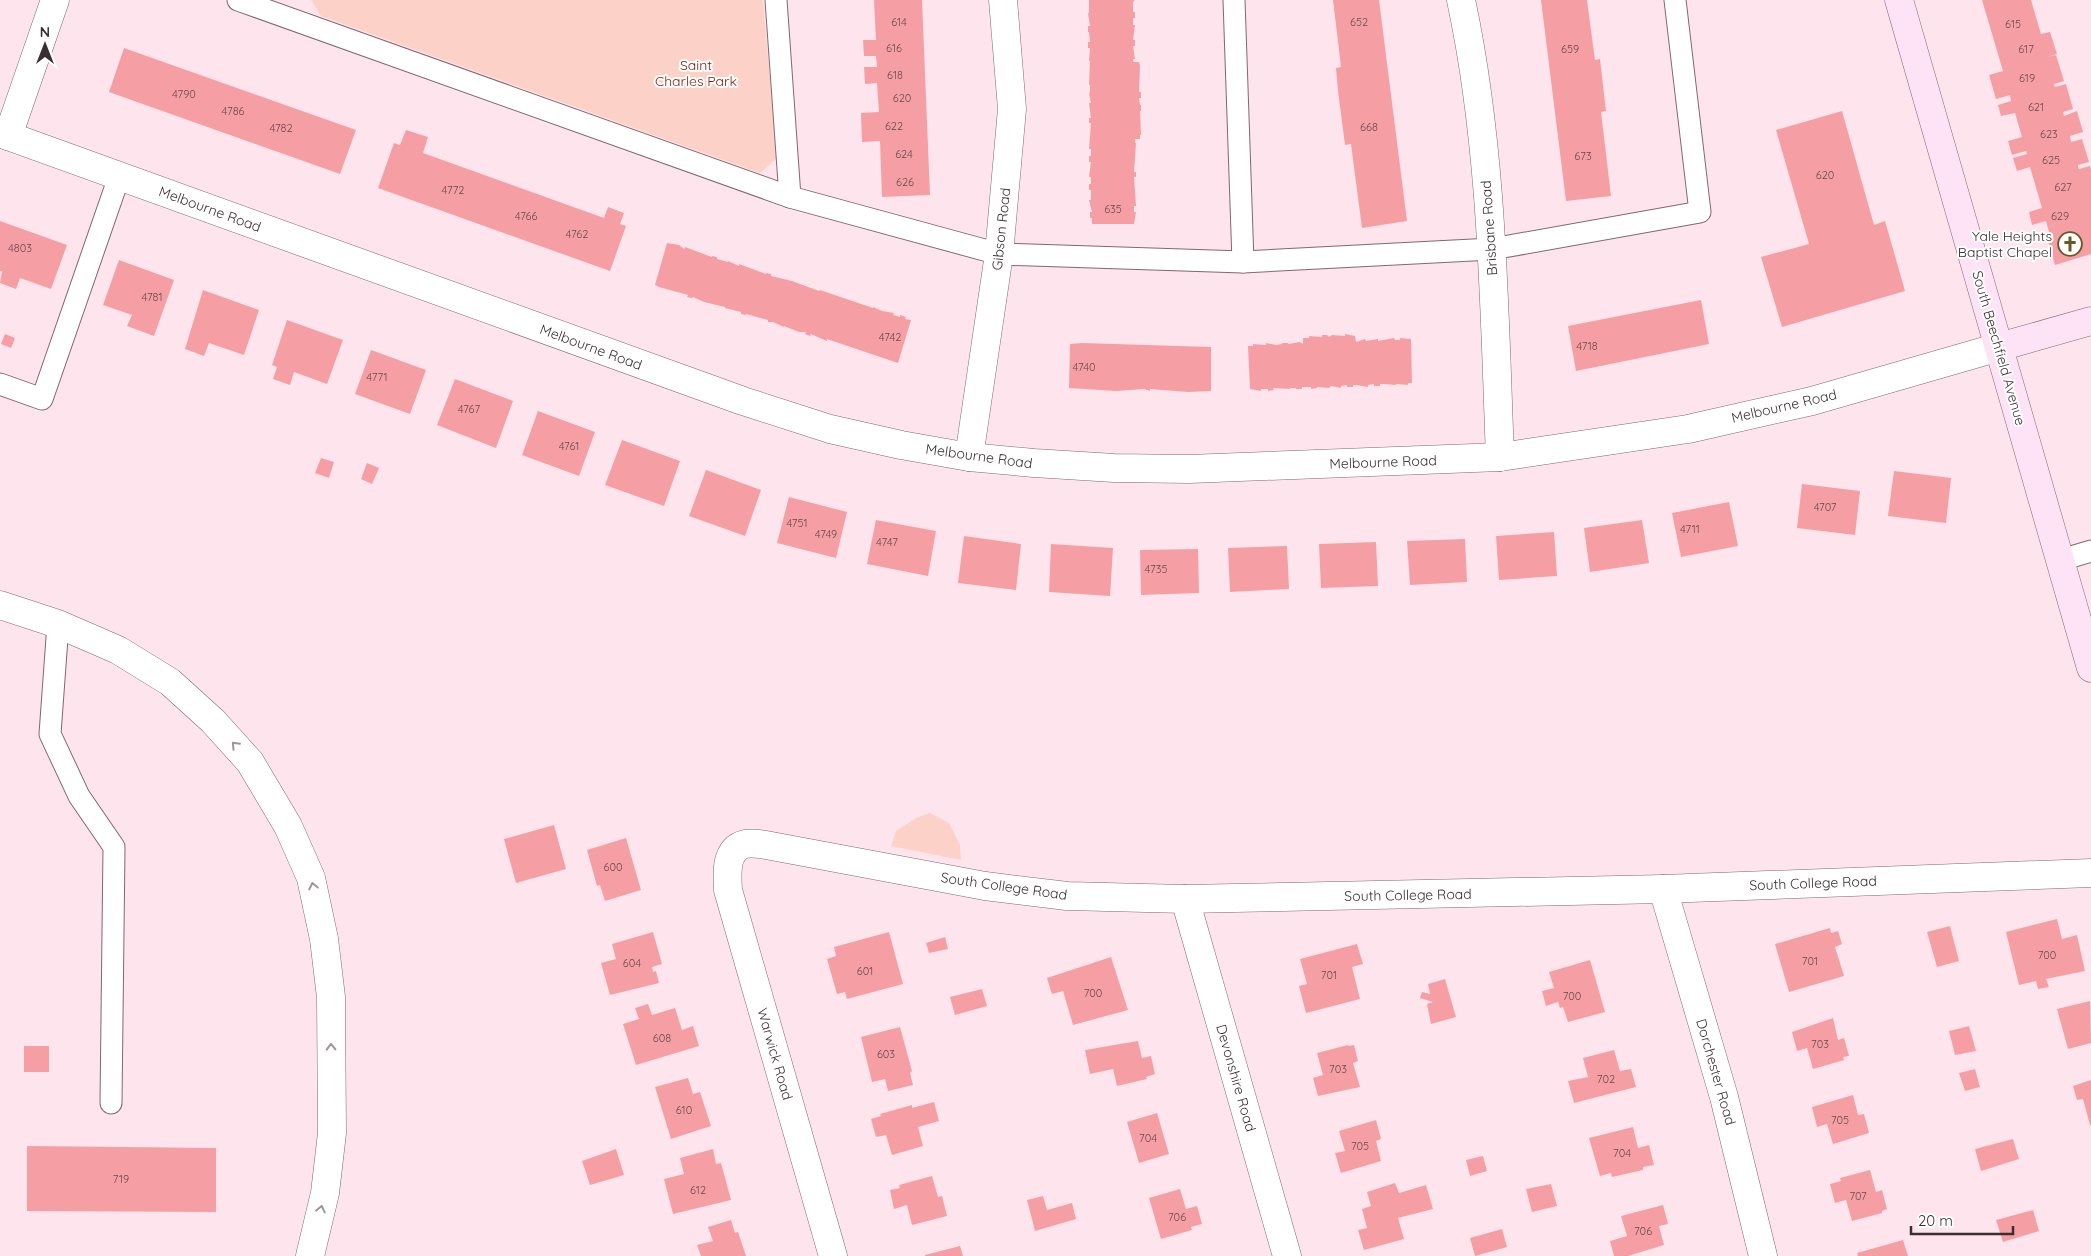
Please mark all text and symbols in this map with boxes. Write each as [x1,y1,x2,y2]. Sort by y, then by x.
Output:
house number: 614 [891,15,907,29]
house number: 652 [1350,15,1368,29]
house number: 615 [2005,17,2021,31]
north arrow [20,20,70,70]
text: N [40,23,50,41]
house number: 616 [886,41,902,55]
house number: 659 [1561,42,1579,56]
house number: 617 [2018,42,2034,56]
park label: Saint Charles Park [655,56,737,90]
house number: 618 [887,68,903,82]
house number: 619 [2019,71,2035,85]
house number: 4790 [172,87,196,101]
house number: 620 [893,91,911,105]
house number: 621 [2028,100,2044,114]
house number: 4786 [222,104,245,118]
house number: 622 [885,119,903,133]
house number: 668 [1360,120,1378,134]
house number: 4782 [269,121,293,135]
house number: 623 [2040,127,2058,141]
house number: 624 [895,147,913,161]
house number: 673 [1574,149,1592,163]
house number: 625 [2042,153,2060,167]
house number: 620 [1816,168,1834,182]
house number: 626 [896,175,914,189]
street label: Brisbane Road [1477,180,1501,276]
house number: 627 [2054,180,2072,194]
street label: Melbourne Road [156,182,264,236]
house number: 4772 [442,183,464,197]
street label: Gibson Road [988,187,1014,271]
house number: 635 [1104,202,1122,216]
house number: 4766 [515,209,537,223]
house number: 629 [2051,209,2069,223]
house number: 4762 [566,227,588,241]
place label: Yale Heights Baptist Chapel [1958,227,2052,261]
church icon: Yale Heights Baptist Chapel [2057,231,2083,257]
house number: 4803 [8,241,32,255]
street label: South Beechfield Avenue [1968,269,2030,428]
house number: 4781 [141,290,163,304]
street label: Melbourne Road [537,320,645,374]
house number: 4742 [879,330,901,344]
house number: 4718 [1576,339,1598,353]
house number: 4740 [1072,360,1096,374]
house number: 4771 [366,370,388,384]
street label: Melbourne Road [1730,385,1838,427]
house number: 4767 [458,402,481,416]
house number: 4761 [559,439,579,453]
street label: Melbourne Road [924,440,1034,472]
street label: Melbourne Road [1329,451,1437,473]
house number: 4707 [1814,500,1837,514]
house number: 4751 [786,516,808,530]
house number: 4711 [1680,522,1700,536]
house number: 4749 [815,527,837,541]
house number: 4747 [876,535,898,549]
house number: 4735 [1145,562,1167,576]
one-way arrow [232,742,241,751]
house number: 600 [603,860,623,874]
street label: South College Road [940,868,1068,904]
street label: South College Road [1749,872,1877,894]
one-way arrow [308,882,319,891]
street label: South College Road [1344,885,1472,905]
house number: 700 [2038,948,2056,962]
house number: 701 [1802,954,1818,968]
house number: 604 [623,956,641,970]
house number: 601 [857,964,873,978]
house number: 701 [1321,968,1337,982]
house number: 700 [1084,986,1102,1000]
house number: 700 [1563,989,1581,1003]
street label: Warwick Road [753,1006,797,1102]
street label: Dorchester Road [1692,1017,1740,1127]
street label: Devonshire Road [1212,1022,1260,1134]
house number: 608 [653,1031,671,1045]
house number: 703 [1811,1037,1829,1051]
one-way arrow [326,1043,336,1050]
house number: 603 [877,1047,895,1061]
house number: 703 [1329,1062,1347,1076]
house number: 702 [1597,1072,1615,1086]
house number: 610 [676,1103,692,1117]
house number: 705 [1831,1113,1849,1127]
house number: 704 [1139,1131,1157,1145]
house number: 705 [1351,1139,1369,1153]
house number: 704 [1613,1146,1631,1160]
house number: 719 [113,1172,129,1186]
house number: 612 [690,1183,706,1197]
house number: 707 [1849,1189,1867,1203]
one-way arrow [315,1204,326,1213]
scale bar [1911,1204,2014,1236]
house number: 706 [1168,1210,1186,1224]
text: 20 m [1918,1211,1953,1230]
house number: 706 [1634,1224,1652,1238]

